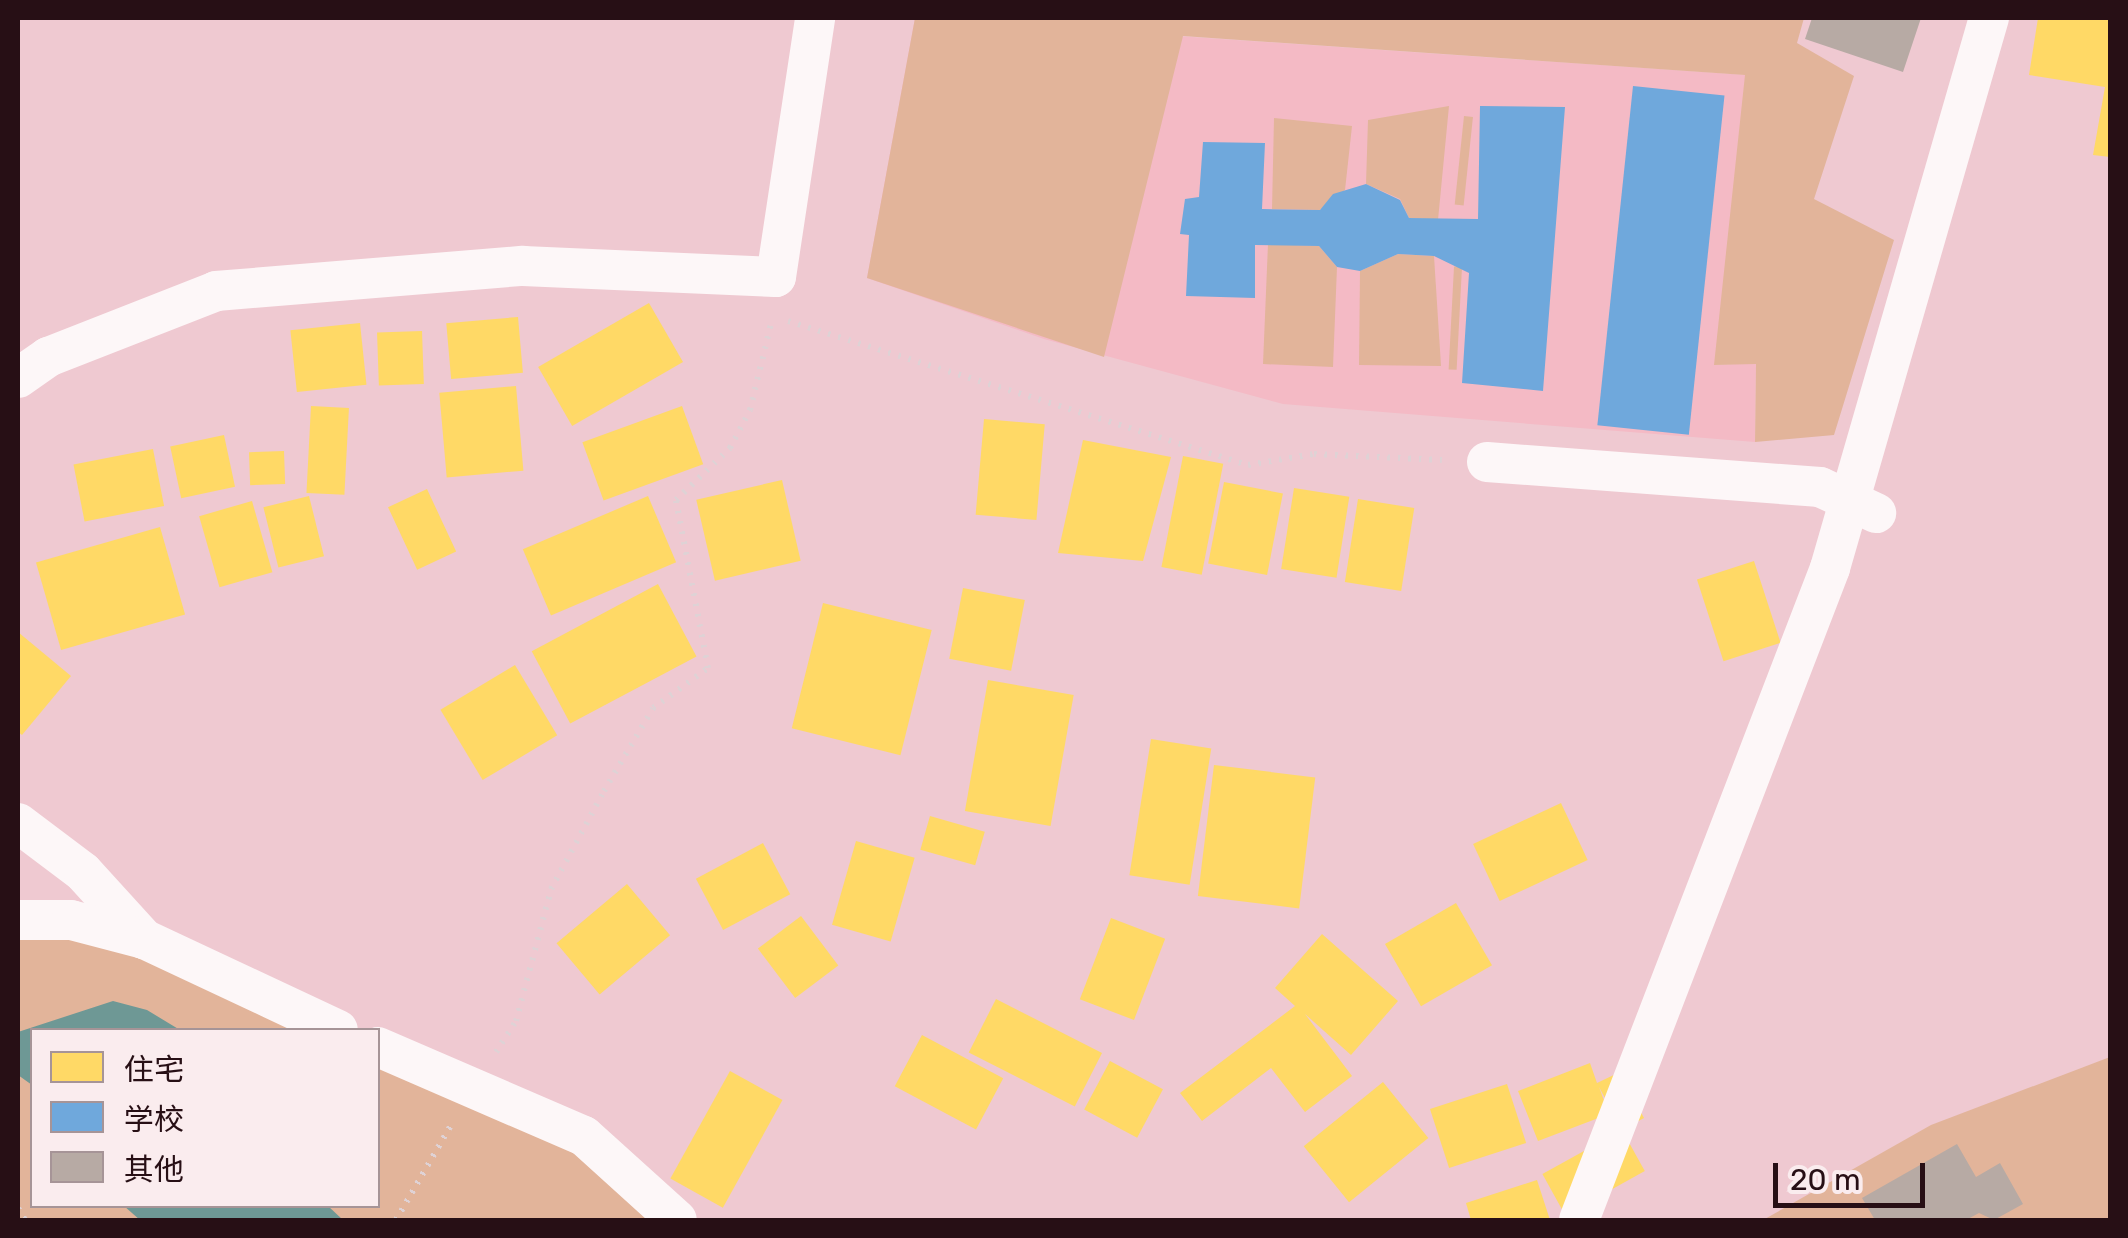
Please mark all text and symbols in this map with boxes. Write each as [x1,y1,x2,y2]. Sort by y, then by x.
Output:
legend [30,1028,380,1208]
text: 住宅 [124,1052,184,1088]
text: 学校 [124,1102,184,1138]
scale bar [1778,1143,1930,1205]
text: 其他 [124,1152,184,1188]
text: 20 m [1790,1162,1861,1198]

